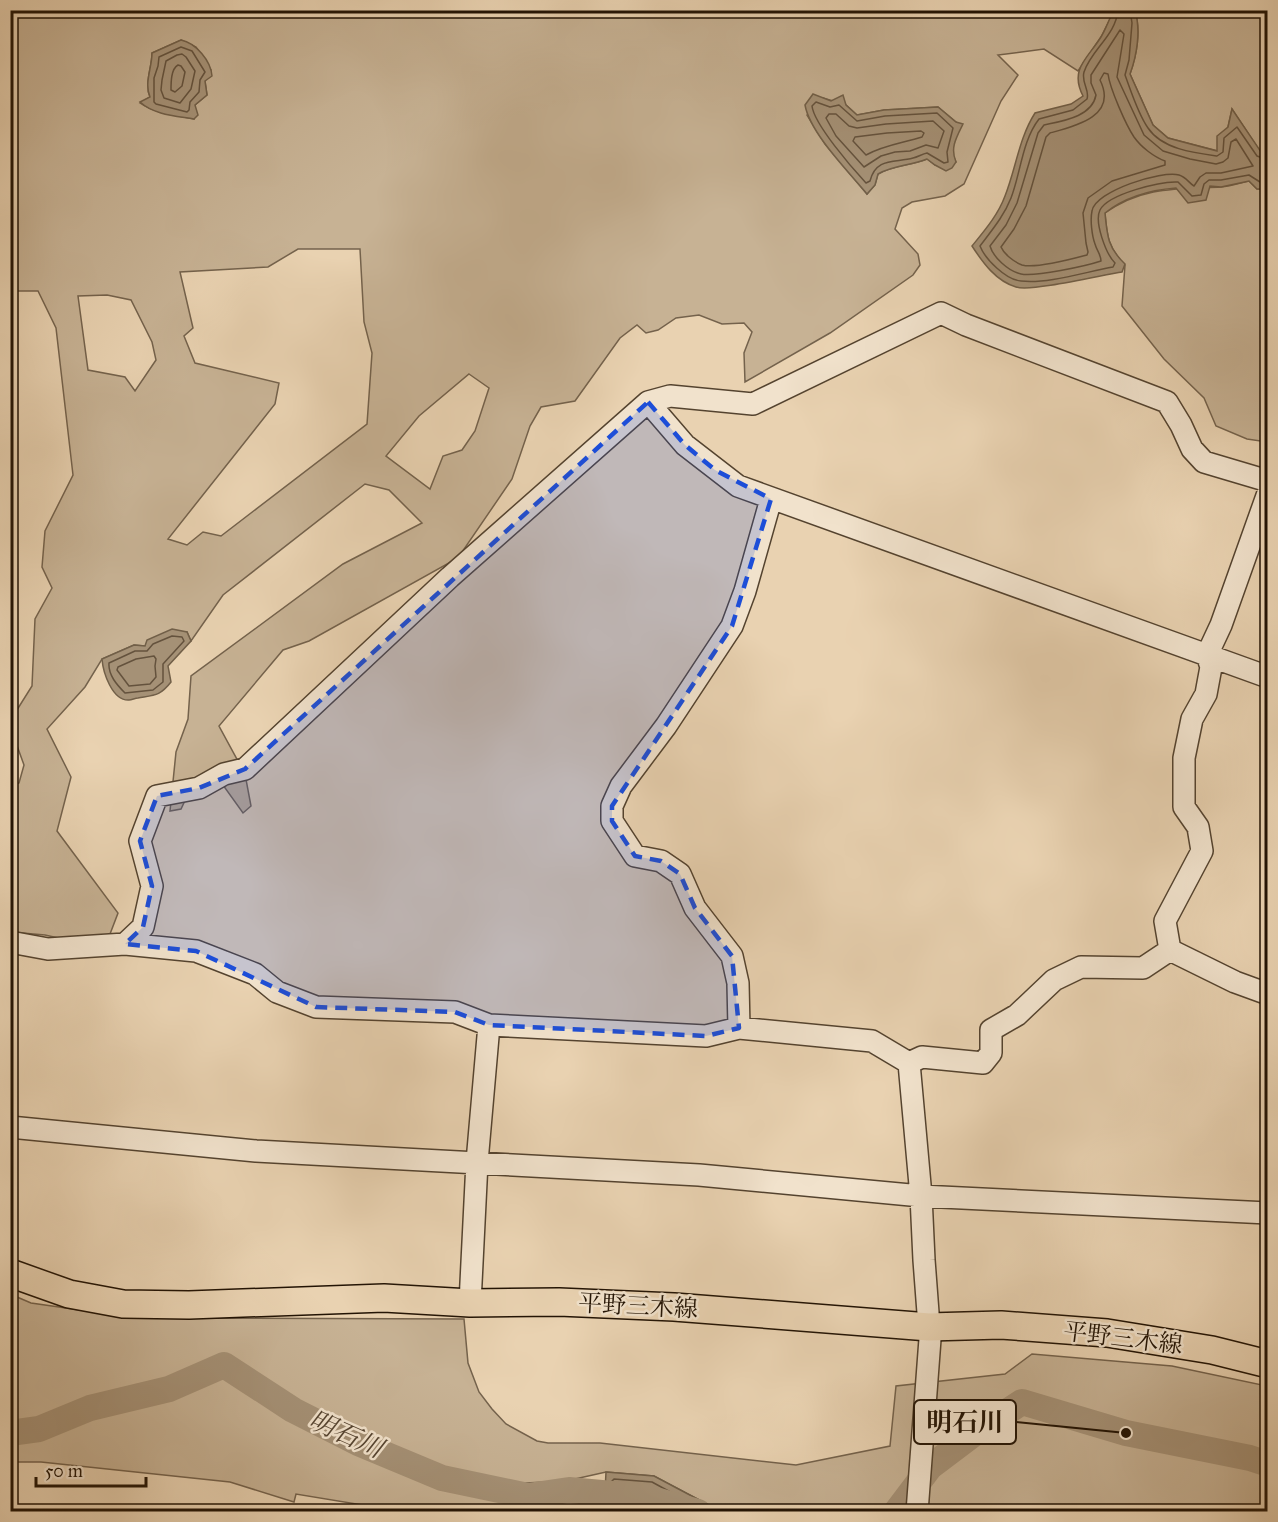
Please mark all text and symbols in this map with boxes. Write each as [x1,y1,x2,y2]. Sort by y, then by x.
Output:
street label: 平野三木線 [577,1288,699,1324]
street label: 平野三木線 [1062,1316,1184,1360]
callout: 明石川 [914,1400,1016,1444]
water label: 明石川 [304,1404,391,1466]
text: 明石川 [926,1406,1004,1438]
scale bar [36,1450,146,1488]
text: 50 m [45,1460,83,1482]

